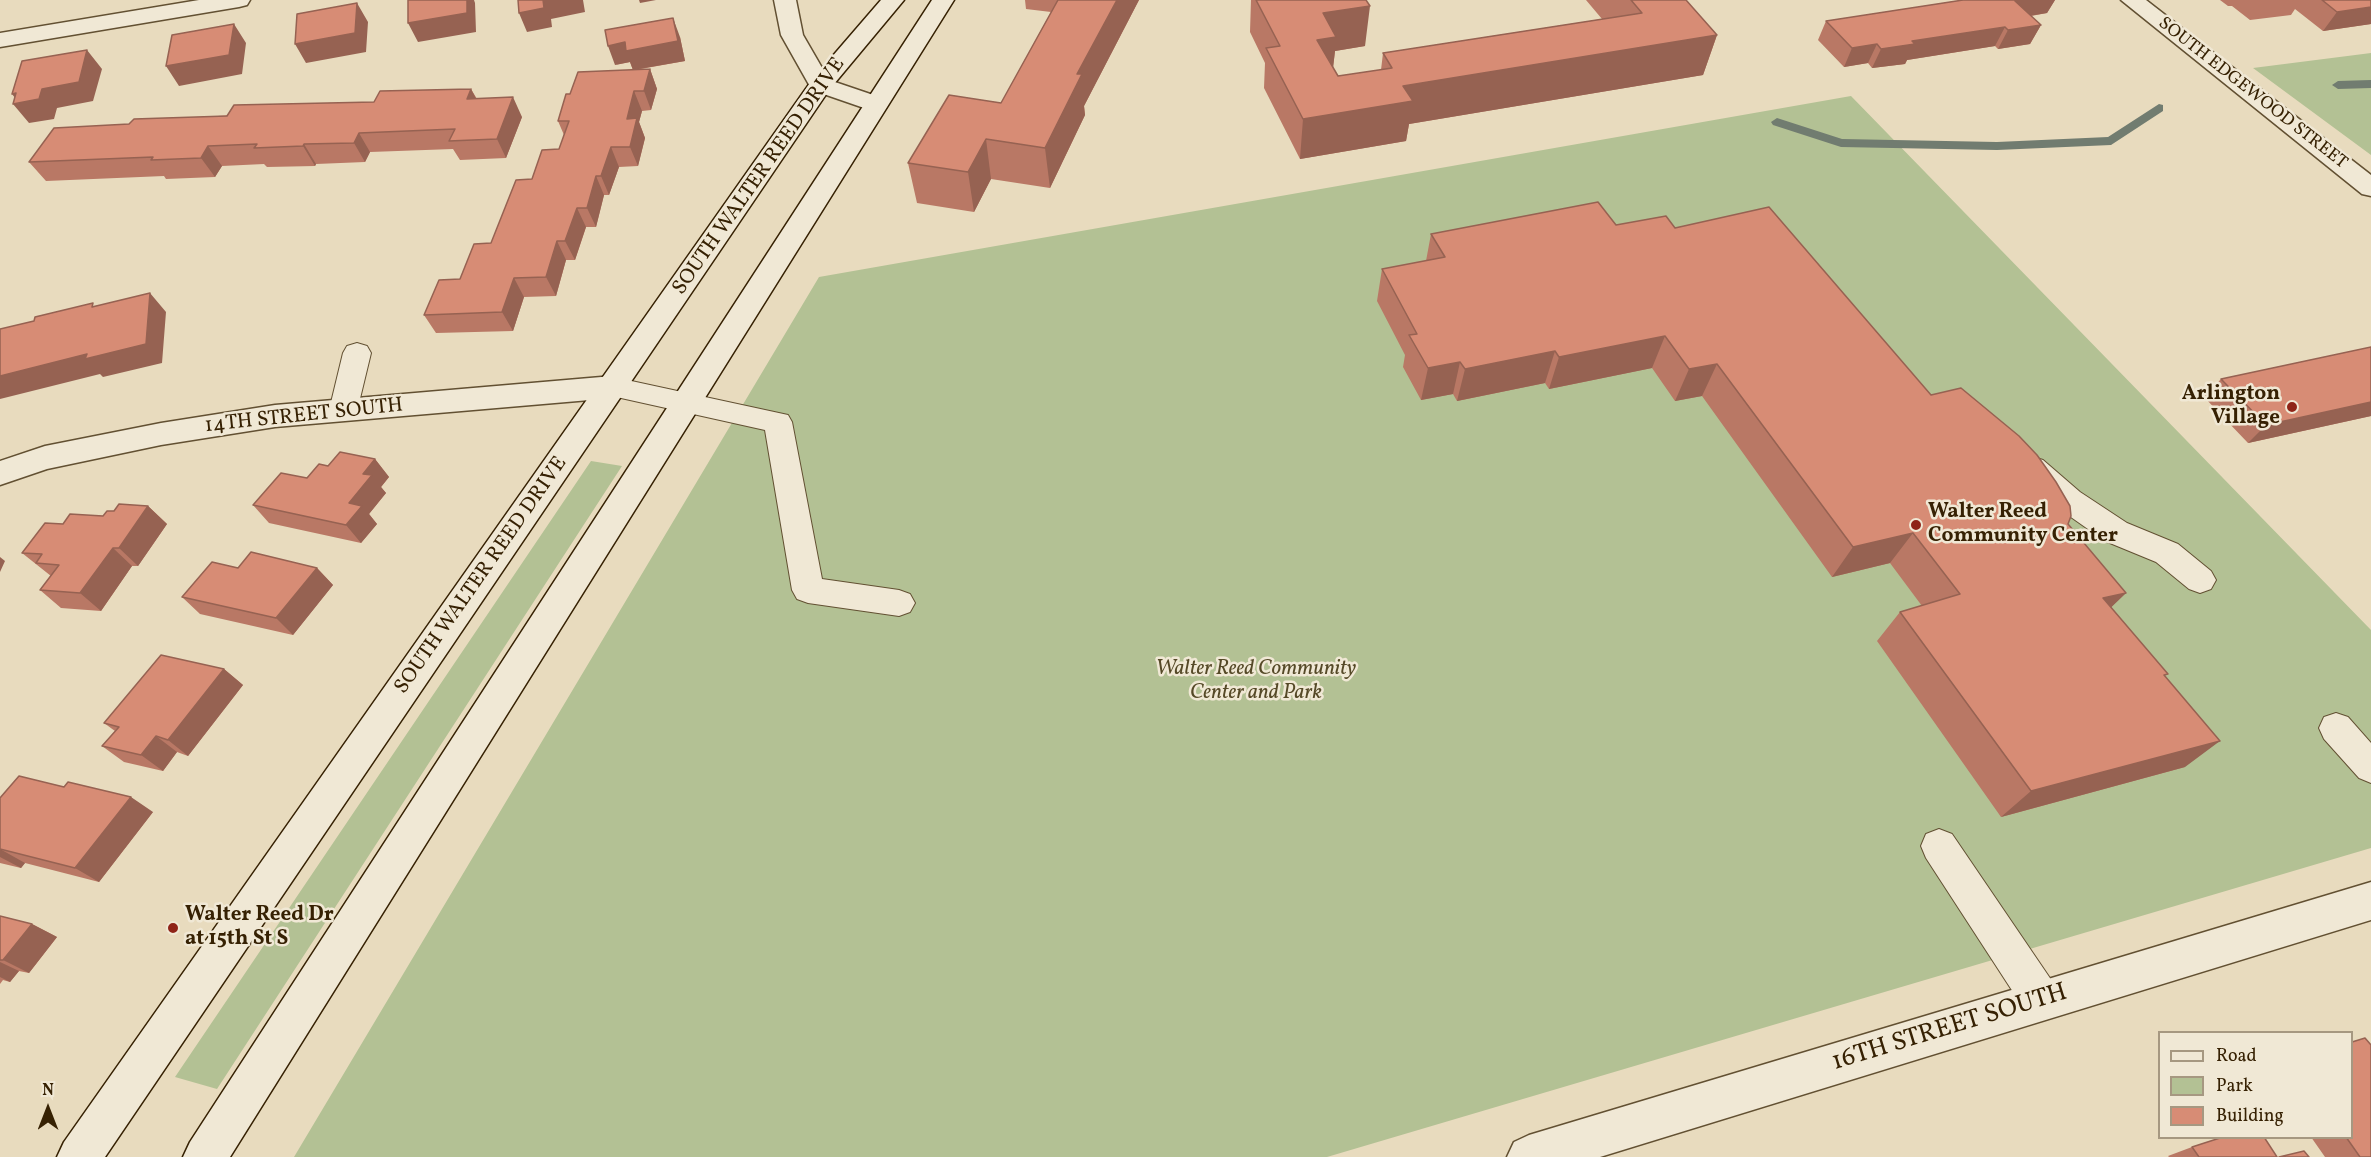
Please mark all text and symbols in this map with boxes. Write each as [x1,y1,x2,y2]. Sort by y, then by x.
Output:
street label: SOUTH EDGEWOOD STREET [2153,13,2351,175]
street label: SOUTH WALTER REED DRIVE [668,54,852,300]
place label: Arlington Village [2182,382,2280,432]
street label: 14TH STREET SOUTH [204,394,404,440]
marker: Arlington Village [2285,400,2299,414]
street label: SOUTH WALTER REED DRIVE [390,453,574,699]
place label: Walter Reed Community Center [1928,500,2118,550]
marker: Walter Reed Community Center [1909,518,1923,532]
park label: Walter Reed Community Center and Park [1156,657,1356,707]
place label: Walter Reed Dr at 15th St S [185,903,334,953]
marker: Walter Reed Dr at 15th St S [166,921,180,935]
street label: 16TH STREET SOUTH [1829,978,2071,1080]
legend [2158,1031,2353,1139]
text: Road [2216,1044,2257,1069]
text: Park [2216,1074,2253,1099]
north arrow [18,1079,78,1139]
text: N [42,1080,54,1102]
text: Building [2216,1104,2284,1129]

